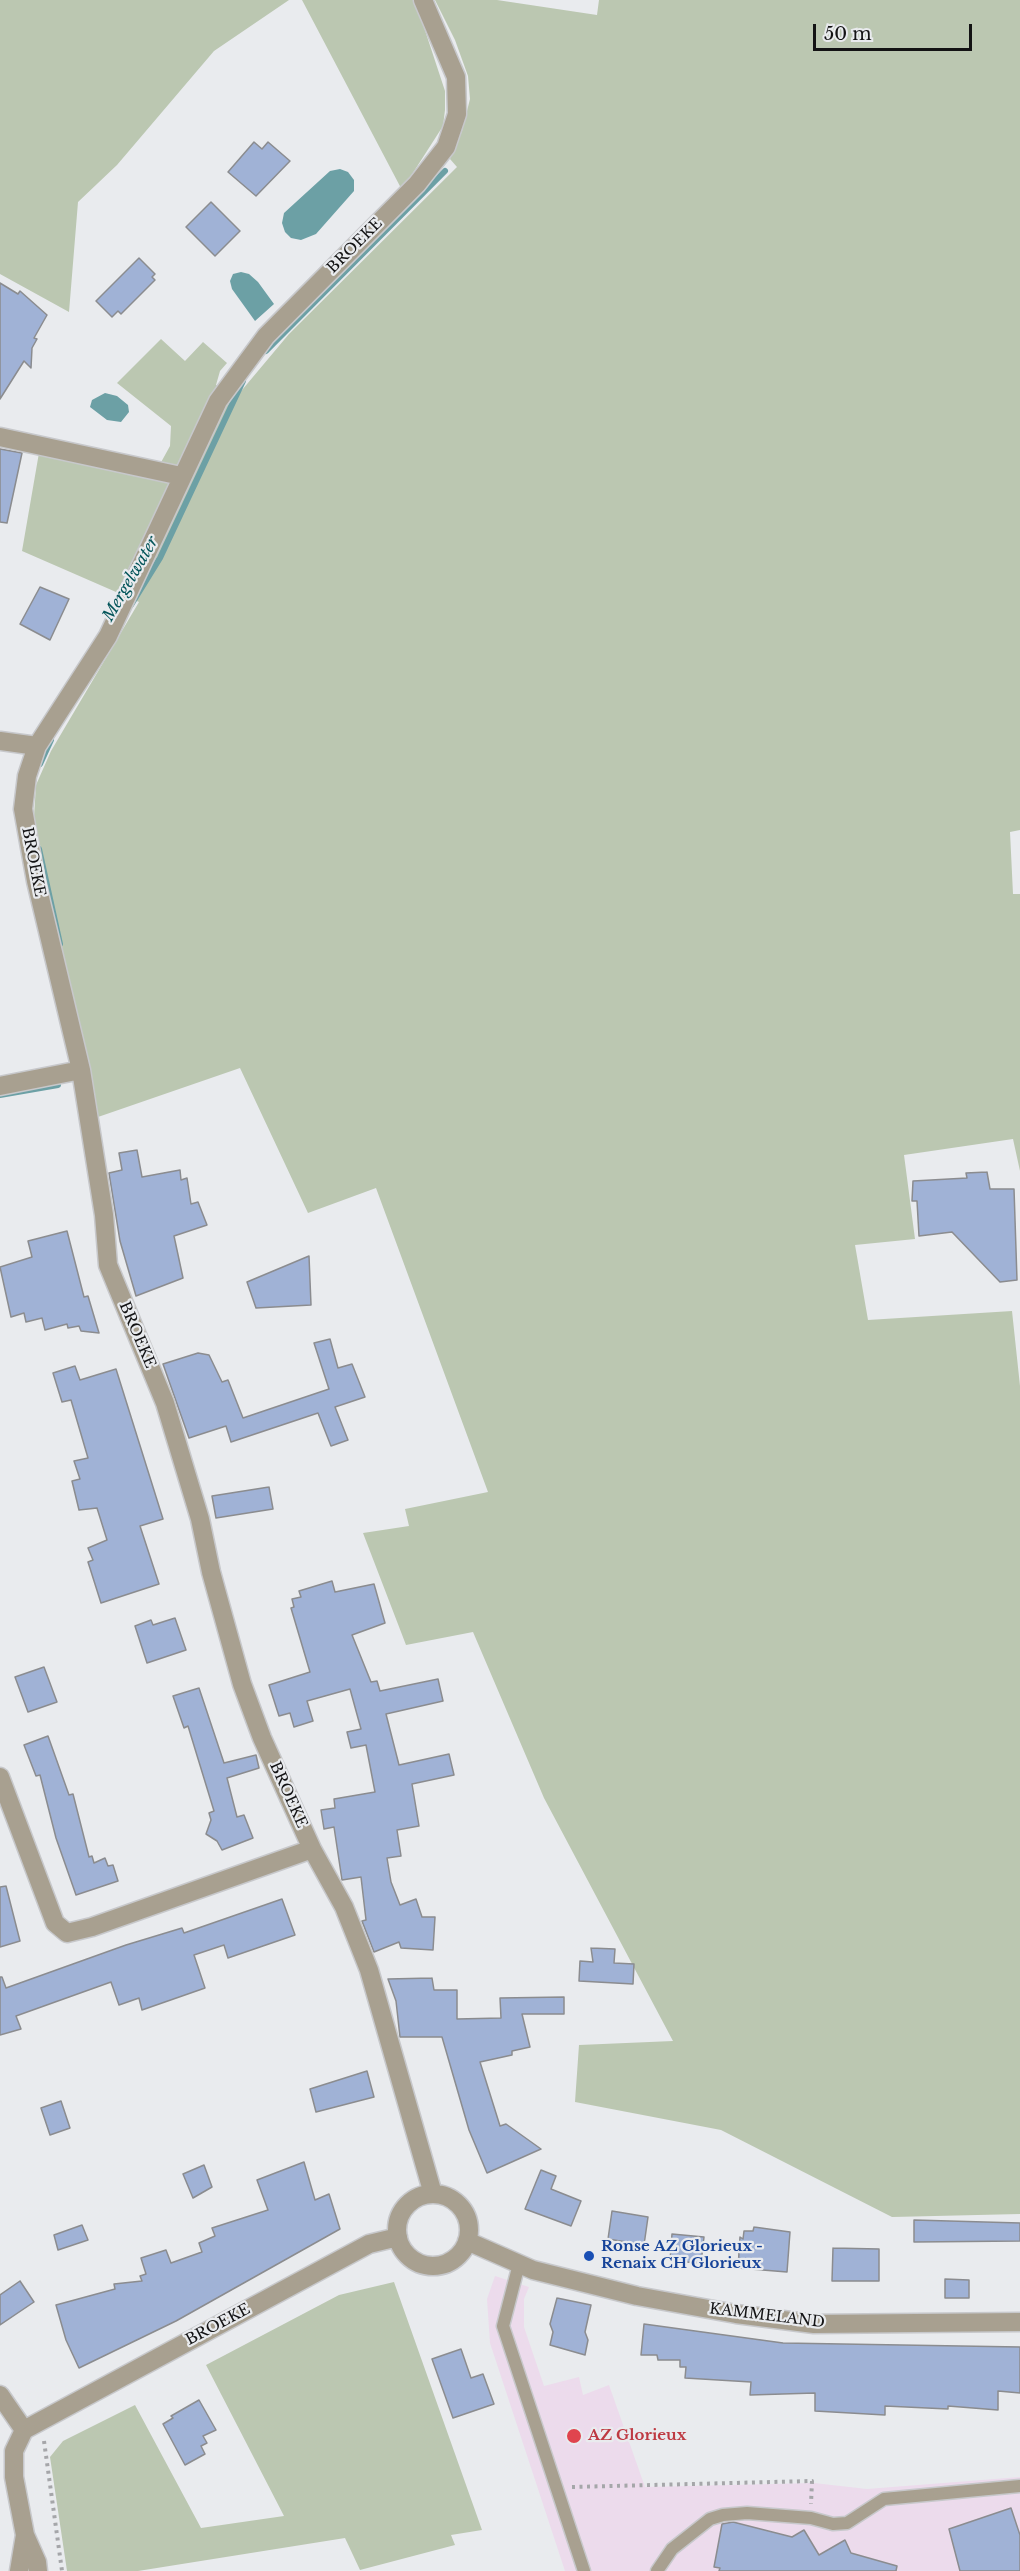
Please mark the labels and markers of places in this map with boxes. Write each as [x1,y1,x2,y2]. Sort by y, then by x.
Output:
place label: Ronse AZ Glorieux - Renaix CH Glorieux [601,2238,763,2273]
marker: Ronse AZ Glorieux - Renaix CH Glorieux [582,2249,596,2263]
marker: AZ Glorieux [565,2427,583,2445]
place label: AZ Glorieux [588,2427,686,2445]

